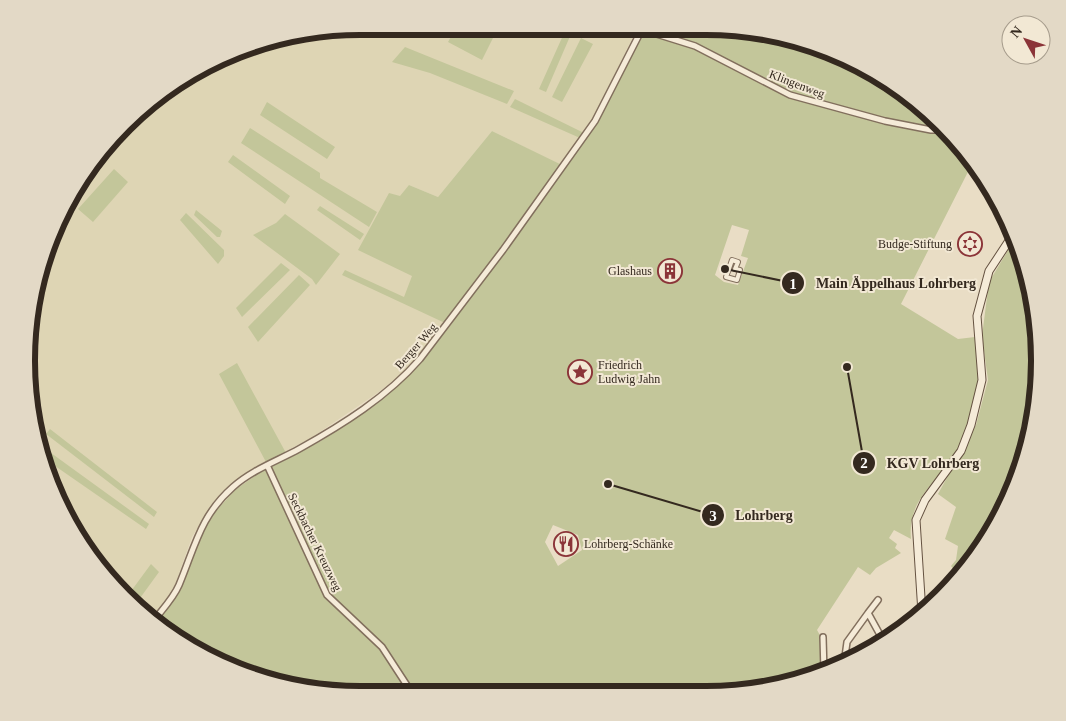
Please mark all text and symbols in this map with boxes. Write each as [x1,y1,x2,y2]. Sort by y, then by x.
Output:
north arrow [1001,15,1051,65]
text: N [1007,23,1025,41]
street label: Klingenweg [767,67,827,101]
synagogue icon: Budge-Stiftung [957,231,983,257]
place label: Budge-Stiftung [878,237,952,251]
building icon: Glashaus [657,258,683,284]
place label: Glashaus [608,264,652,278]
callout: Main Äppelhaus Lohrberg [780,269,986,298]
text: 1 [789,276,797,292]
text: Main Äppelhaus Lohrberg [816,276,976,291]
street label: Berger Weg [392,320,440,372]
place label: Friedrich Ludwig Jahn [598,358,660,386]
place icon: Friedrich Ludwig Jahn [567,359,593,385]
callout: KGV Lohrberg [852,448,990,477]
text: 2 [860,455,868,471]
text: KGV Lohrberg [887,456,979,471]
street label: Seckbacher Kreuzweg [285,491,345,593]
callout: Lohrberg [700,501,803,530]
text: 3 [709,508,717,524]
text: Lohrberg [735,508,793,523]
restaurant icon: Lohrberg-Schänke [553,531,579,557]
place label: Lohrberg-Schänke [584,537,673,551]

